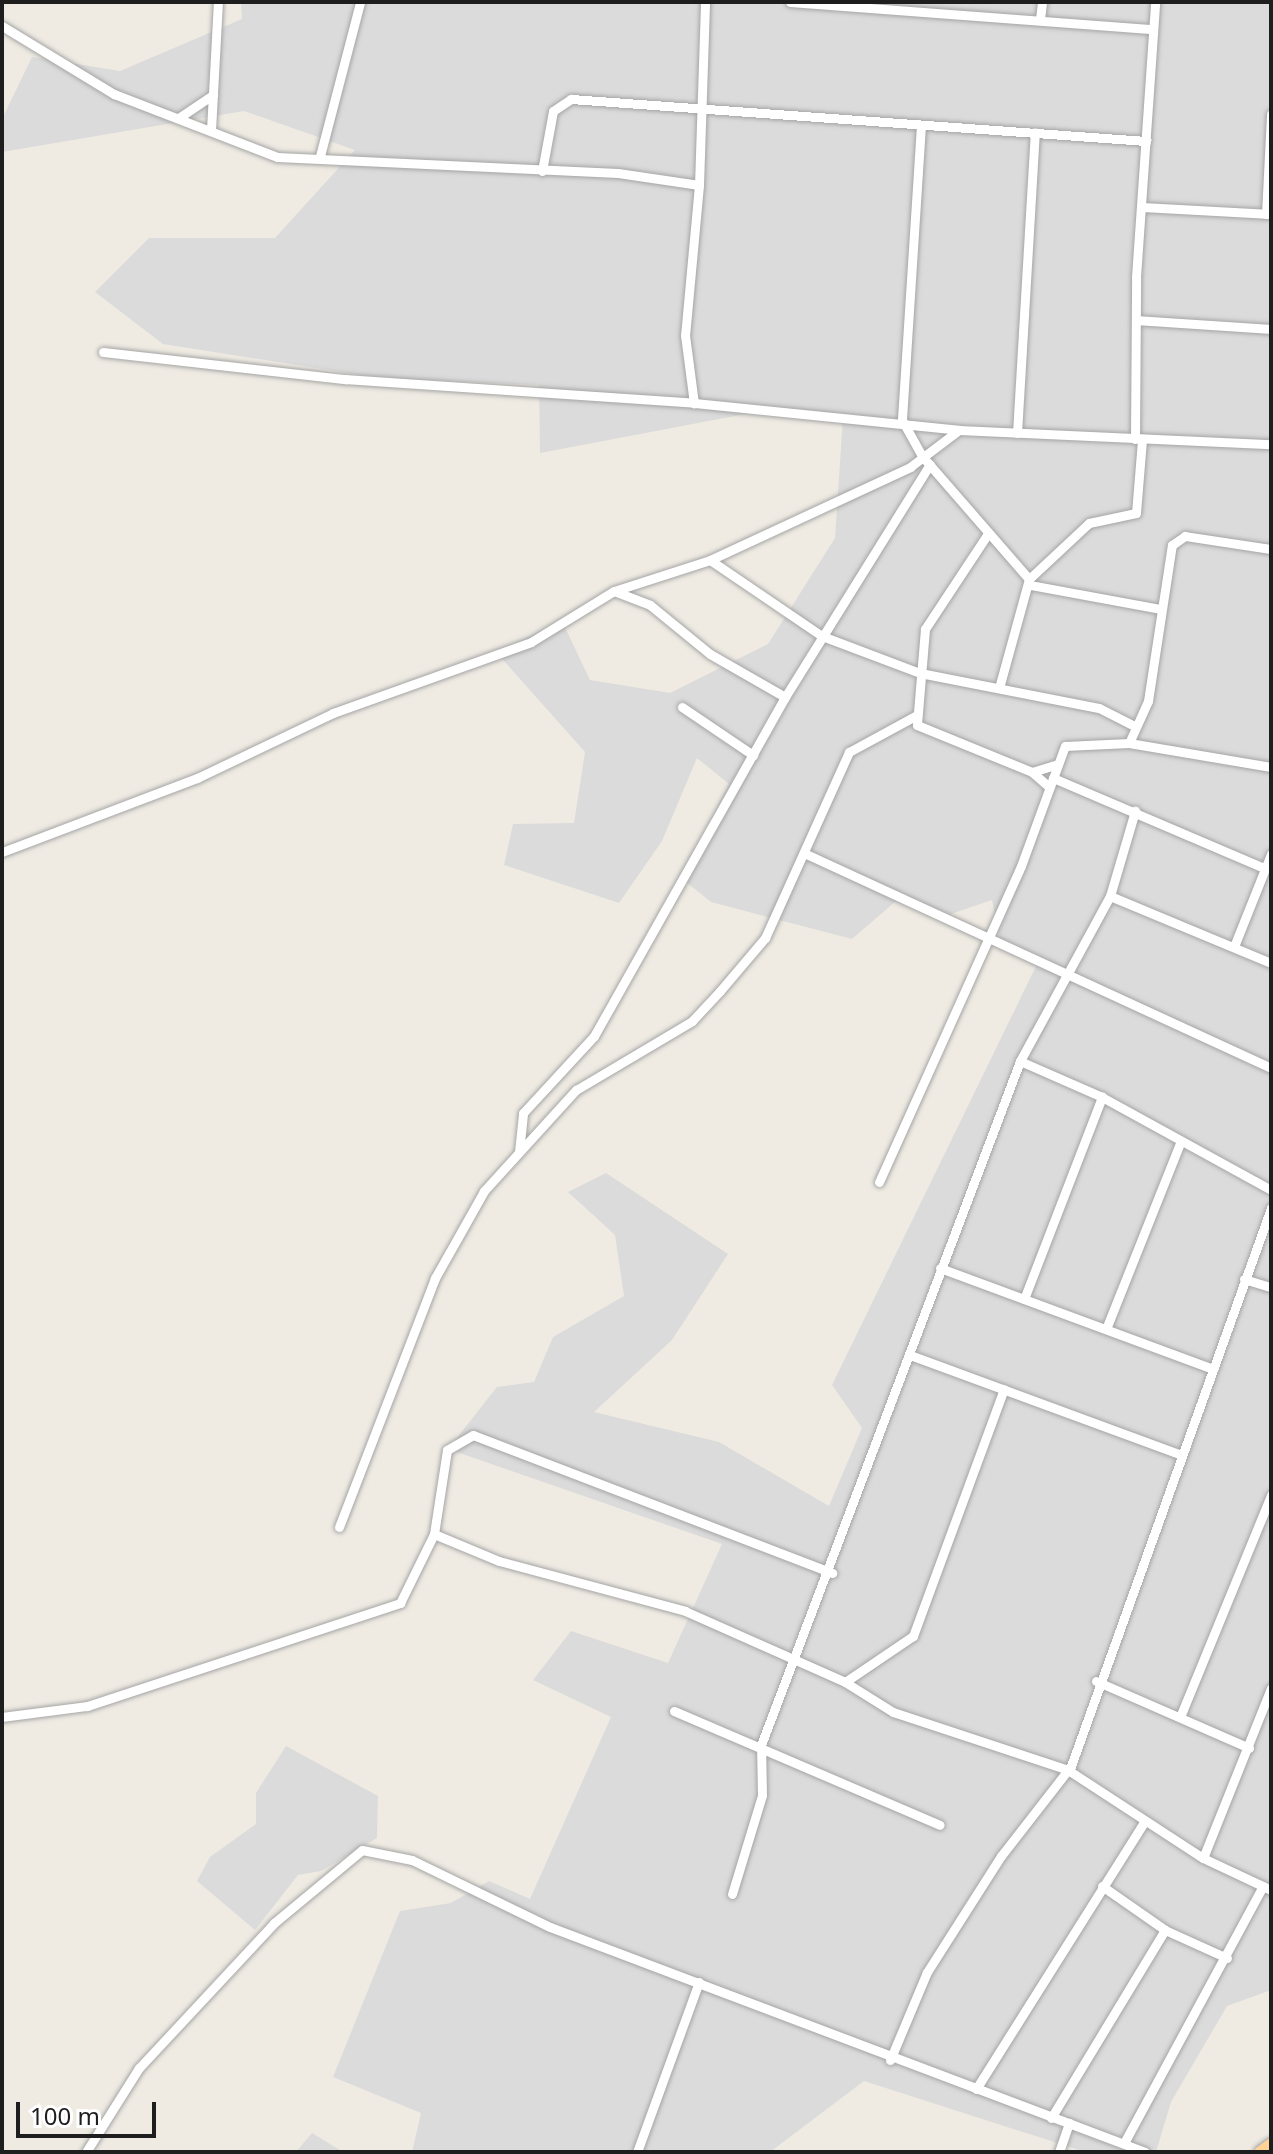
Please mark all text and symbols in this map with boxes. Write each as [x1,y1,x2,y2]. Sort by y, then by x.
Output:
scale bar [20,2086,160,2136]
text: 100 m [30,2099,100,2132]

